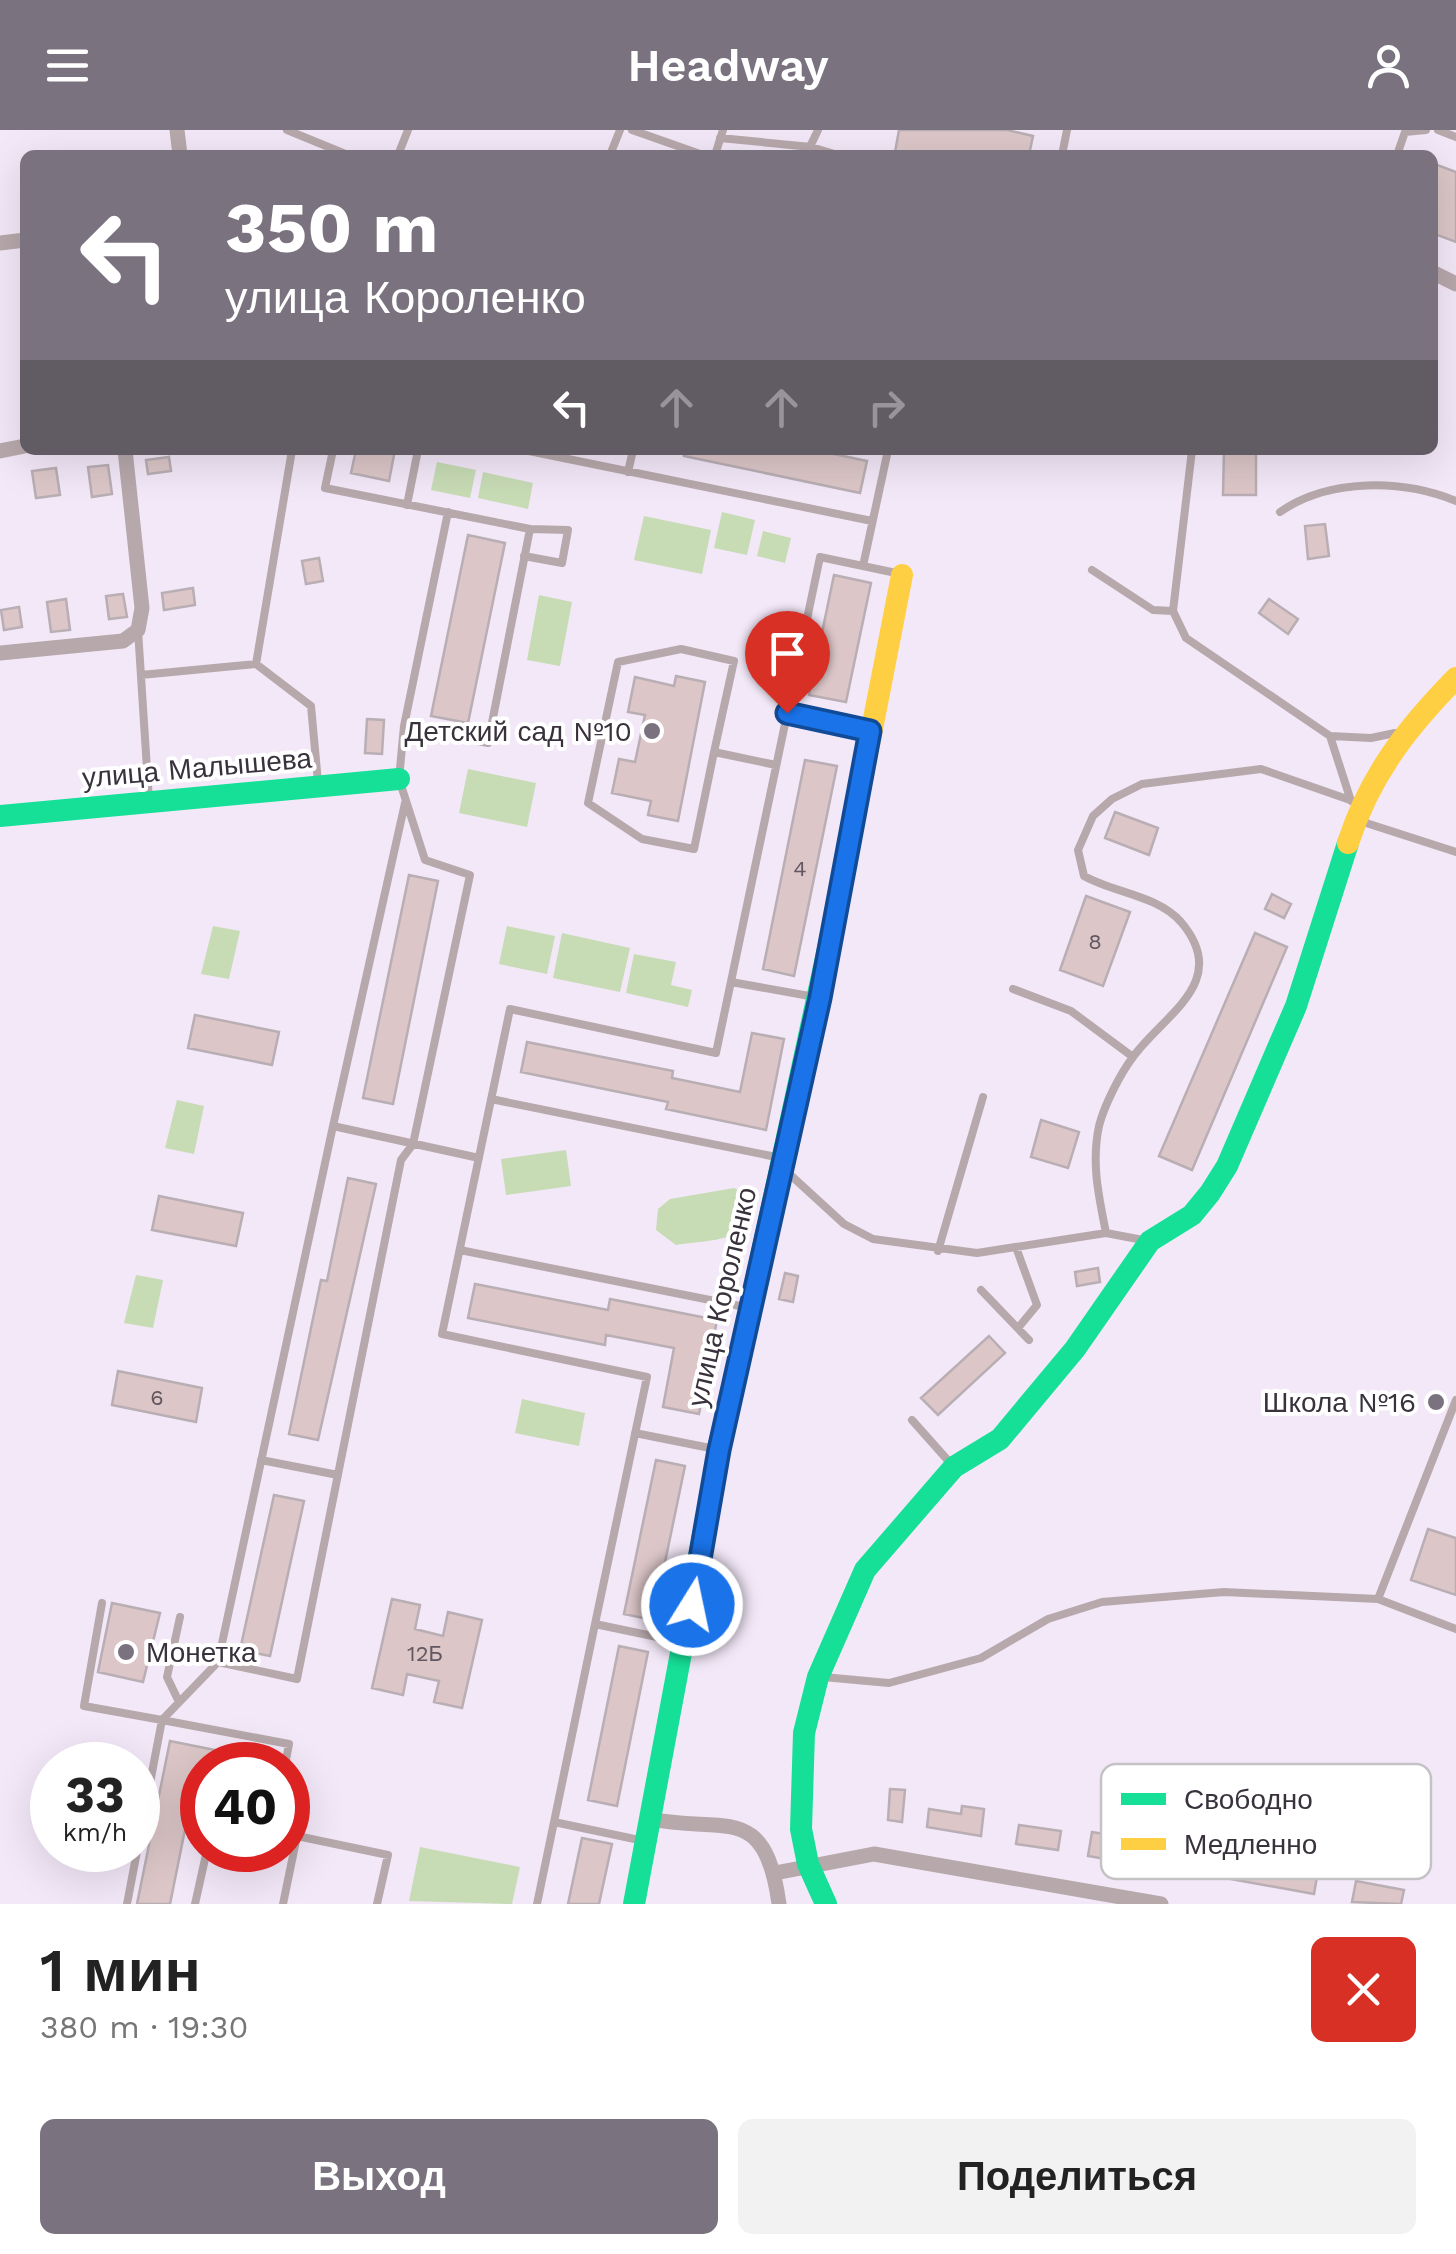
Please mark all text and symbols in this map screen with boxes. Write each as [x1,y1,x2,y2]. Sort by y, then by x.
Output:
icon: menu [40,38,95,93]
icon: person [1361,38,1416,93]
text: Headway [627,39,829,92]
text: 350 m [225,187,438,269]
icon: left [60,190,190,320]
text: улица Короленко [225,271,586,324]
icon: left [544,380,599,435]
icon: ahead [649,380,704,435]
icon: ahead [754,380,809,435]
icon: right [859,380,914,435]
pin [745,611,830,714]
icon: arrive [760,626,815,681]
place label: Детский сад №10 [404,715,632,748]
marker: Детский сад №10 [641,720,663,742]
street label: улица Малышева [81,741,314,794]
house number: 4 [793,856,807,881]
house number: 8 [1088,929,1102,954]
street label: улица Короленко [681,1184,763,1410]
house number: 6 [150,1385,164,1410]
place label: Школа №16 [1263,1386,1416,1419]
marker: Школа №16 [1425,1391,1447,1413]
position arrow [640,1553,744,1657]
place label: Монетка [146,1636,257,1669]
marker: Монетка [115,1641,137,1663]
house number: 12Б [407,1641,443,1666]
speed limit sign: 40 [180,1742,310,1872]
legend [1101,1764,1431,1879]
text: 33 [65,1765,125,1824]
text: Свободно [1184,1783,1313,1816]
text: km/h [63,1818,127,1847]
text: Медленно [1184,1828,1317,1861]
text: 1 мин [40,1935,201,2006]
button: close [1311,1937,1416,2042]
text: 380 m · 19:30 [40,2008,248,2046]
button: Выход [40,2119,718,2234]
button: Поделиться [738,2119,1416,2234]

